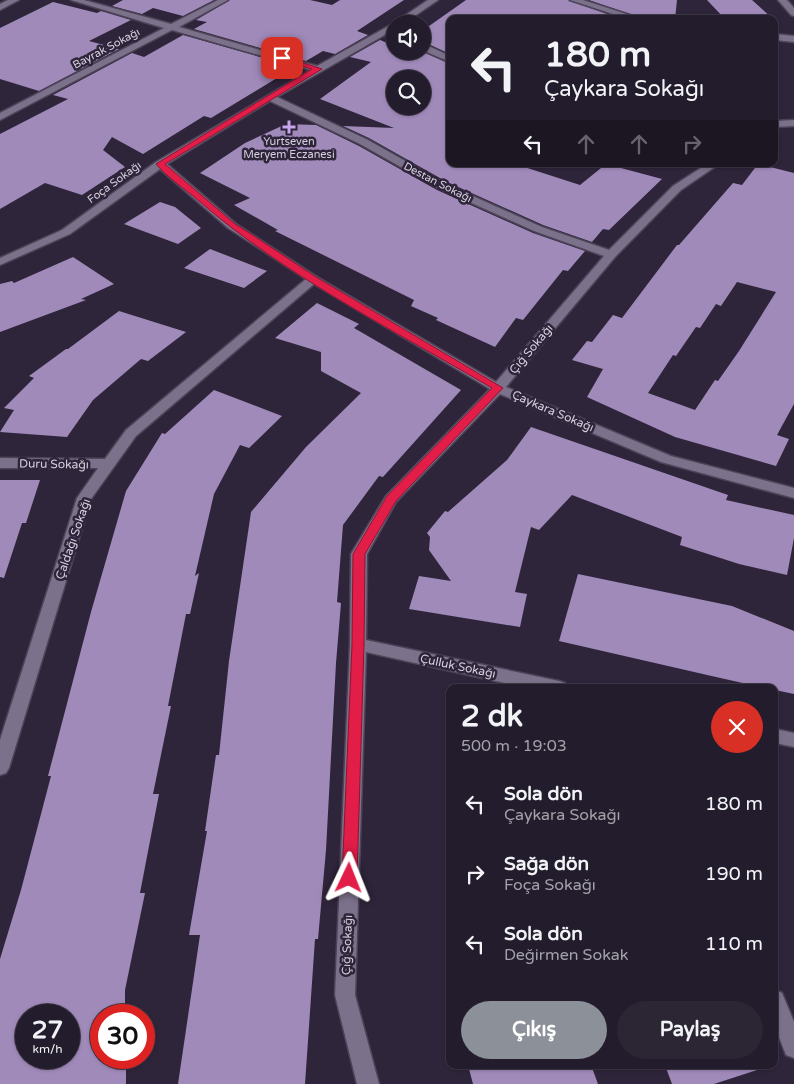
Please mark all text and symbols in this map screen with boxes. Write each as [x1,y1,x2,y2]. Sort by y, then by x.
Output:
map controls [386,15,431,115]
button: sound [386,15,431,60]
street label: Bayrak Sokağı [70,25,142,72]
text: 180 m [544,34,651,76]
icon: left [461,35,526,100]
pin [261,37,303,79]
icon: arrive [268,44,296,72]
button: search [386,70,431,115]
text: Çaykara Sokağı [544,76,704,102]
marker: Yurtseven Meryem Eczanesi [283,121,295,133]
icon: left [519,130,547,158]
icon: ahead [572,130,600,158]
icon: ahead [625,130,653,158]
icon: right [678,130,706,158]
place label: Yurtseven Meryem Eczanesi [243,135,335,161]
street label: Foça Sokağı [85,159,144,206]
street label: Destan Sokağı [402,160,474,205]
street label: Çığ Sokağı [506,321,556,377]
street label: Çaykara Sokağı [510,387,596,435]
street label: Duru Sokağı [19,456,89,472]
street label: Çaldağı Sokağı [53,497,93,581]
street label: Çulluk Sokağı [419,651,497,681]
text: 2 dk [461,698,523,735]
button: close [711,701,763,753]
text: 500 m · 19:03 [461,736,567,756]
text: Sola dön [504,783,583,805]
icon: left [461,790,489,818]
text: 180 m [705,793,763,815]
text: Çaykara Sokağı [504,805,621,825]
position arrow [322,851,374,903]
text: Sağa dön [504,853,589,875]
icon: right [461,860,489,888]
text: 190 m [705,863,763,885]
text: Foça Sokağı [504,875,596,895]
street label: Çığ Sokağı [339,915,355,975]
text: Sola dön [504,923,583,945]
icon: left [461,930,489,958]
text: 110 m [705,933,763,955]
text: Değirmen Sokak [504,945,628,965]
button: Çıkış [461,1001,607,1059]
button: Paylaş [617,1001,763,1059]
speed limit sign: 30 [90,1004,155,1069]
text: 27 [32,1015,63,1045]
text: km/h [32,1042,63,1056]

